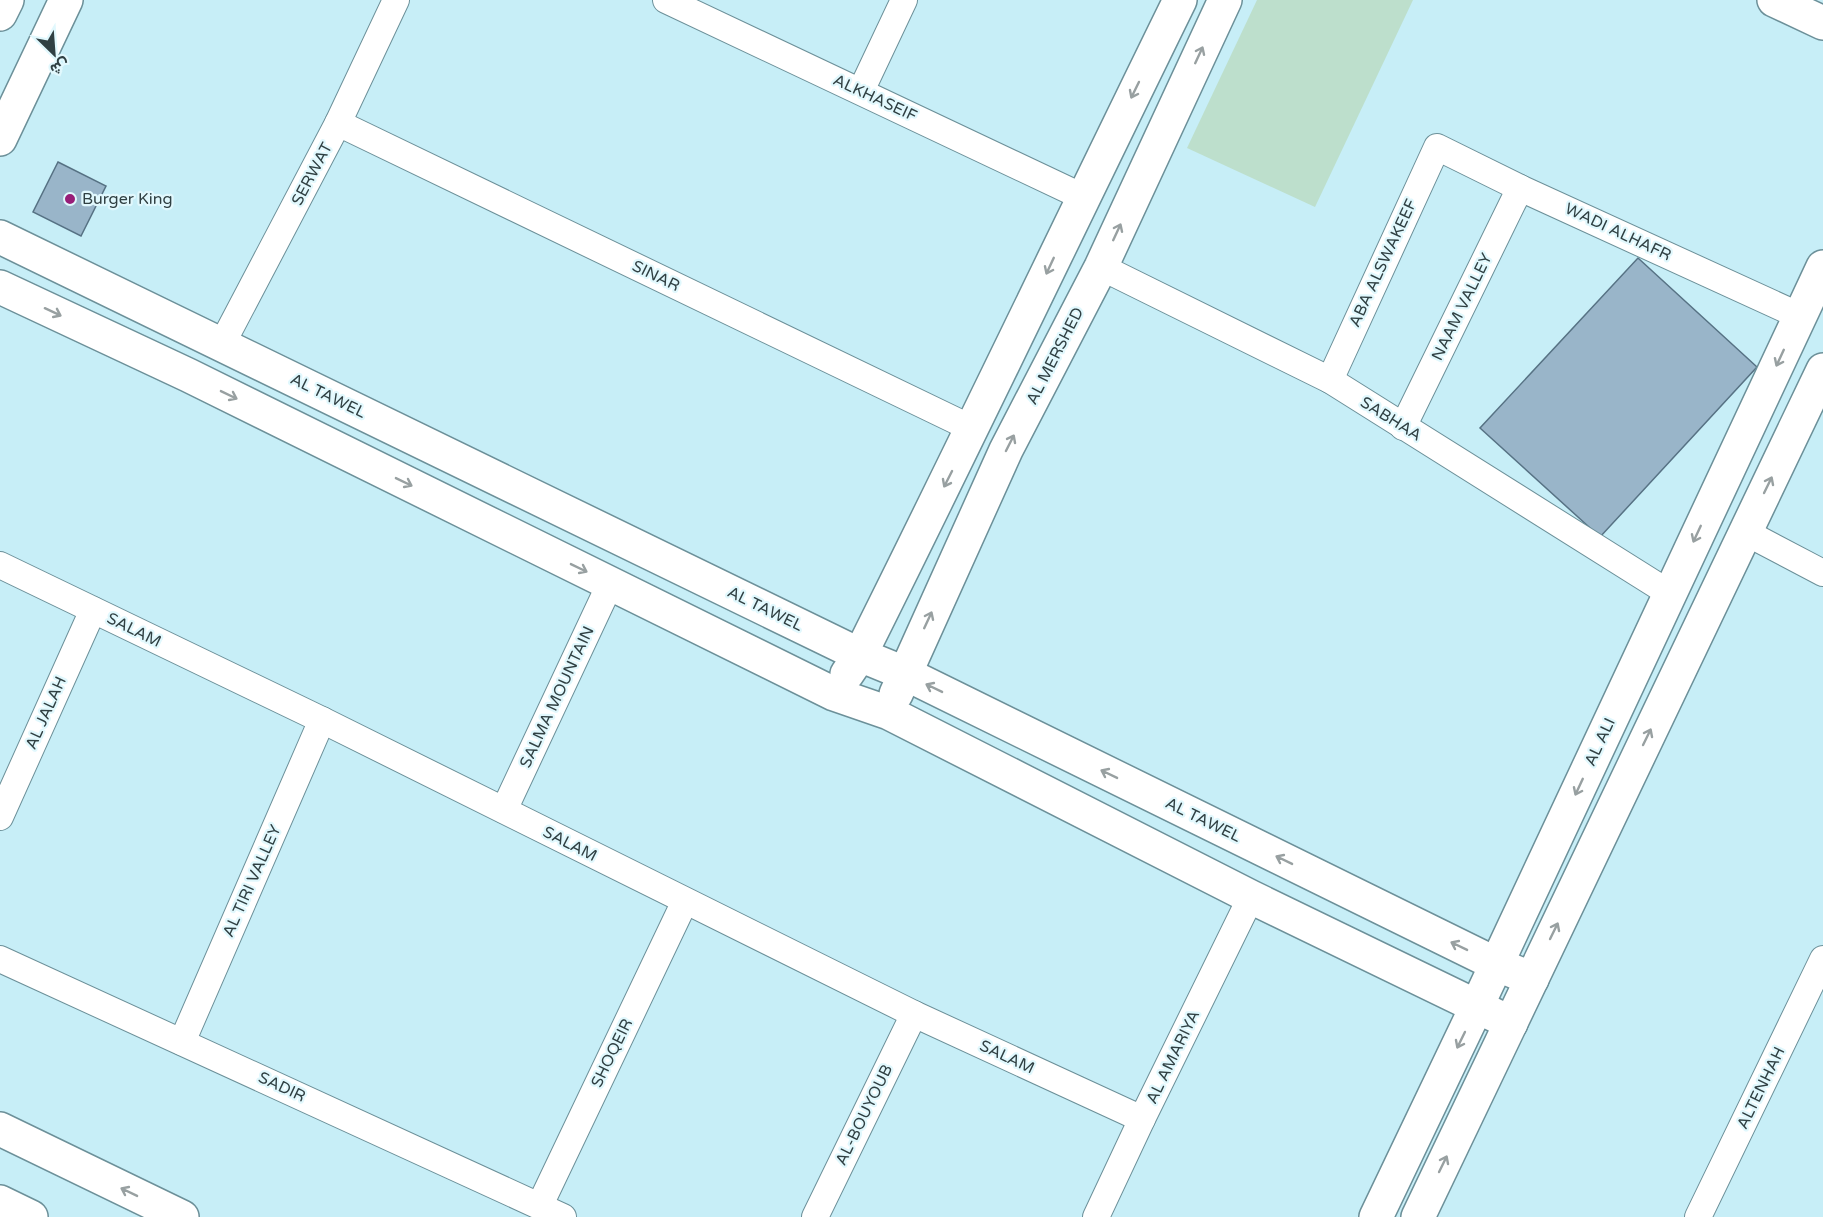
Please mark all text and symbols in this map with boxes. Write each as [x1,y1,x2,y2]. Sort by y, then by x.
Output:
north arrow [24,24,84,84]
one-way arrow [1194,46,1206,64]
text: ش [47,54,73,80]
street label: ALKHASEIF [830,70,920,126]
one-way arrow [1129,81,1141,99]
street label: SERWAT [287,139,337,209]
place label: Burger King [82,189,173,209]
marker: Burger King [63,192,77,206]
street label: ABA ALSWAKEEF [1345,195,1422,330]
street label: WADI ALHAFR [1562,199,1674,265]
one-way arrow [1112,223,1124,241]
street label: NAAM VALLEY [1427,250,1497,364]
street label: SINAR [629,256,683,296]
one-way arrow [1044,256,1056,274]
street label: AL MERSHED [1022,304,1088,408]
one-way arrow [43,306,61,318]
one-way arrow [1774,348,1786,366]
street label: AL TAWEL [287,369,369,423]
one-way arrow [220,390,238,402]
street label: SABHAA [1357,392,1425,446]
one-way arrow [1004,435,1016,452]
one-way arrow [941,470,953,488]
one-way arrow [394,476,412,488]
one-way arrow [1762,476,1774,494]
one-way arrow [1691,525,1703,543]
one-way arrow [569,563,587,575]
street label: AL TAWEL [724,582,806,636]
street label: SALAM [104,608,164,652]
one-way arrow [923,612,935,630]
street label: SALMA MOUNTAIN [515,623,599,771]
street label: AL JALAH [21,673,71,753]
one-way arrow [926,681,944,693]
street label: AL ALI [1580,715,1620,769]
one-way arrow [1642,728,1654,746]
one-way arrow [1101,768,1119,779]
one-way arrow [1572,777,1584,795]
street label: AL TAWEL [1162,793,1244,847]
street label: AL TIRI VALLEY [218,822,286,940]
street label: SALAM [540,822,600,866]
one-way arrow [1276,854,1293,866]
one-way arrow [1549,923,1561,941]
one-way arrow [1450,940,1468,952]
street label: AL AMARIYA [1142,1007,1204,1107]
street label: SHOQEIR [587,1015,637,1091]
one-way arrow [1455,1030,1467,1048]
street label: SALAM [976,1036,1038,1078]
street label: ALTENHAH [1733,1044,1789,1132]
street label: AL-BOUYOUB [831,1061,897,1169]
street label: SADIR [255,1067,309,1107]
one-way arrow [1438,1156,1450,1174]
one-way arrow [120,1185,138,1197]

